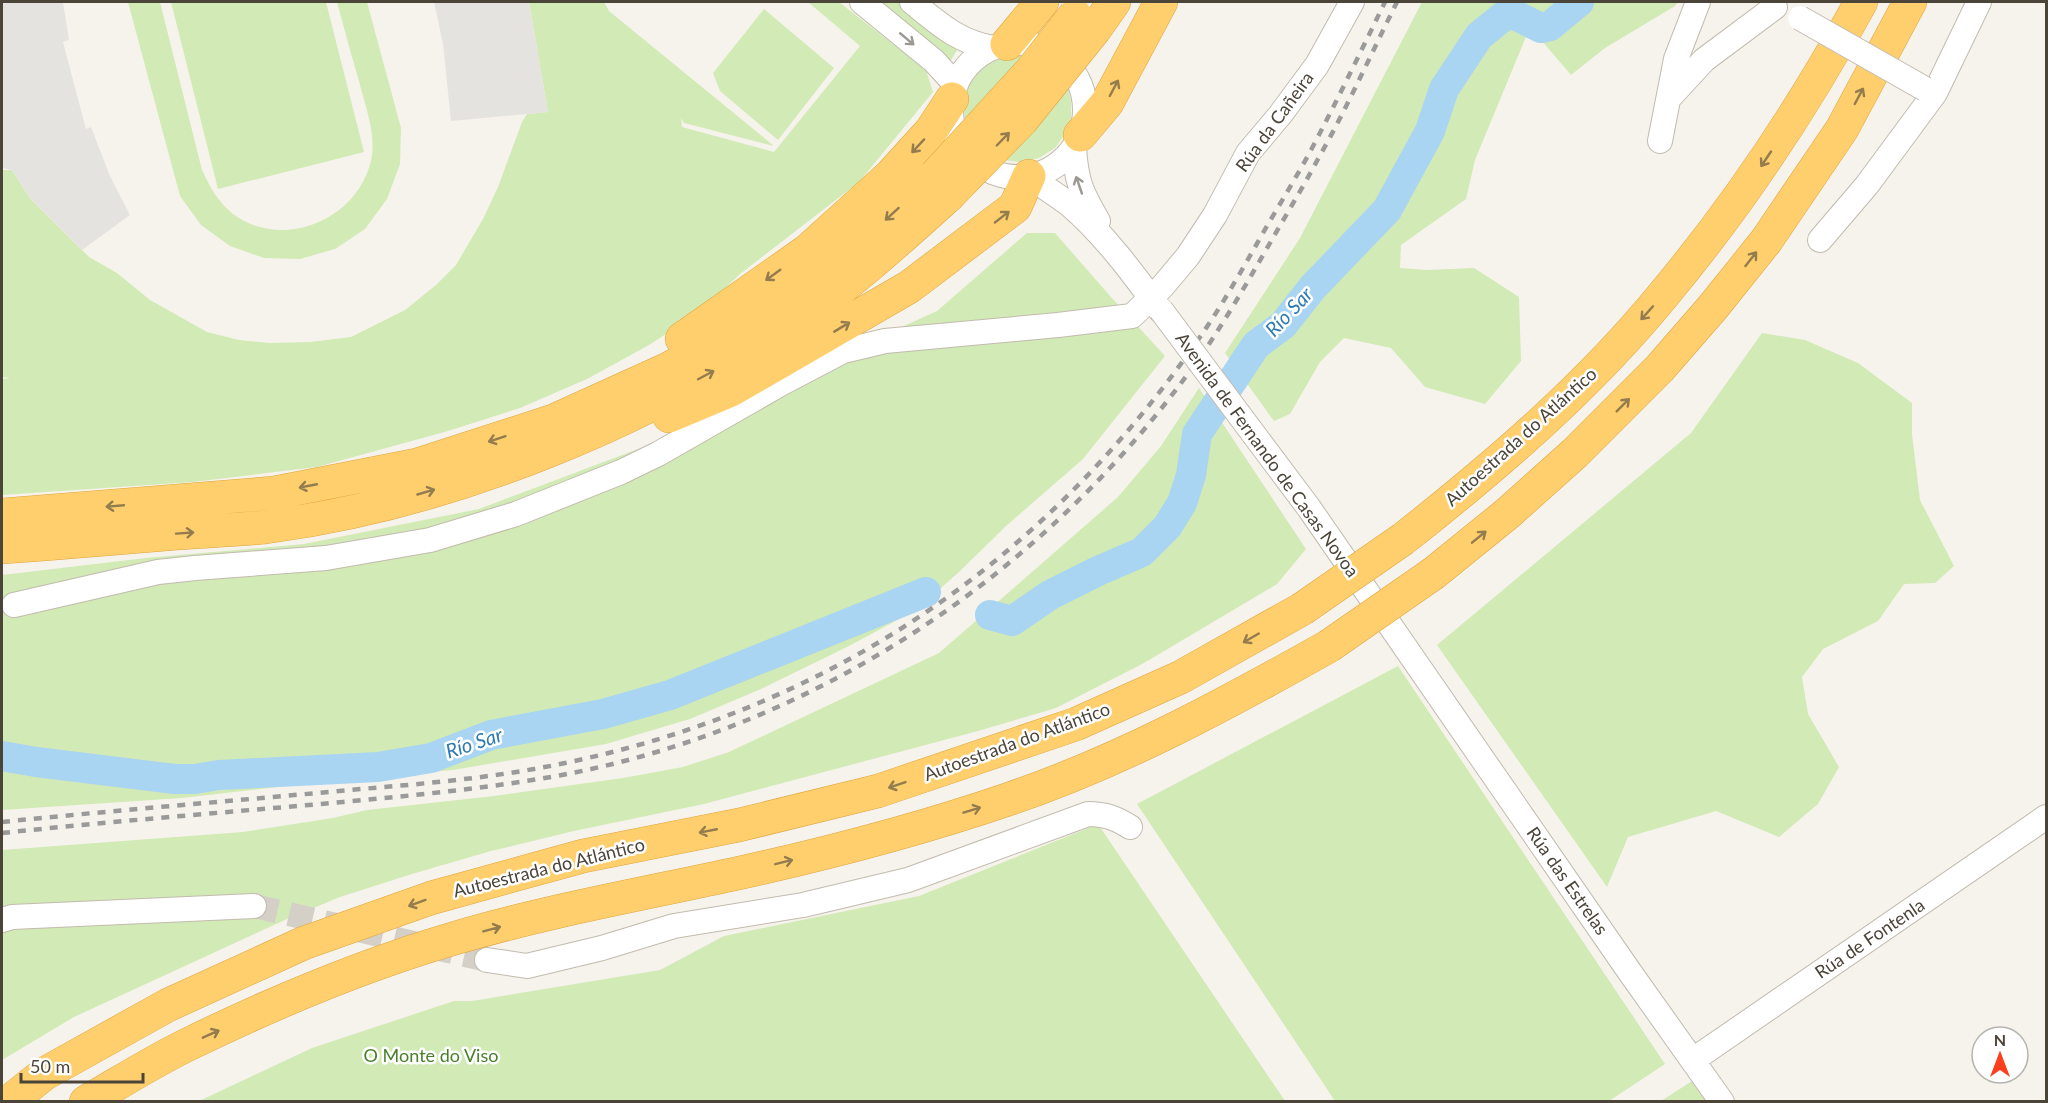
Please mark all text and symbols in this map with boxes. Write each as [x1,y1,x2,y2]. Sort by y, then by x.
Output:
one-way arrow [899,32,915,45]
street label: Rúa da Cañeira [1231,67,1318,176]
one-way arrow [1108,80,1120,97]
one-way arrow [1854,88,1865,106]
one-way arrow [996,132,1010,147]
one-way arrow [911,138,925,153]
one-way arrow [1760,150,1772,167]
one-way arrow [1073,176,1084,195]
one-way arrow [885,207,900,221]
one-way arrow [994,211,1010,224]
one-way arrow [1745,251,1758,267]
one-way arrow [765,269,781,282]
water label: Río Sar [1260,281,1318,341]
one-way arrow [1640,306,1654,321]
one-way arrow [833,321,850,333]
street label: Avenida de Fernando de Casas Novoa [1171,328,1364,581]
street label: Autoestrada do Atlántico [1440,362,1601,510]
one-way arrow [696,369,714,380]
one-way arrow [1616,398,1631,413]
one-way arrow [488,434,507,445]
one-way arrow [299,481,319,492]
one-way arrow [416,486,435,497]
one-way arrow [105,501,125,512]
one-way arrow [175,527,195,538]
one-way arrow [1471,530,1487,543]
one-way arrow [1243,632,1260,644]
street label: Autoestrada do Atlántico [921,697,1113,785]
water label: Río Sar [442,721,506,762]
one-way arrow [888,780,907,791]
one-way arrow [962,804,981,815]
street label: Rúa das Estrelas [1522,822,1613,939]
one-way arrow [699,826,718,837]
street label: Autoestrada do Atlántico [451,833,647,901]
one-way arrow [774,855,793,867]
street label: Rúa de Fontenla [1810,893,1928,983]
one-way arrow [408,898,427,909]
one-way arrow [482,922,501,934]
north arrow [1970,1025,2030,1085]
one-way arrow [202,1028,220,1039]
text: N [1994,1030,2006,1049]
park label: O Monte do Viso [364,1044,498,1066]
scale bar [21,1046,142,1084]
text: 50 m [30,1055,70,1077]

